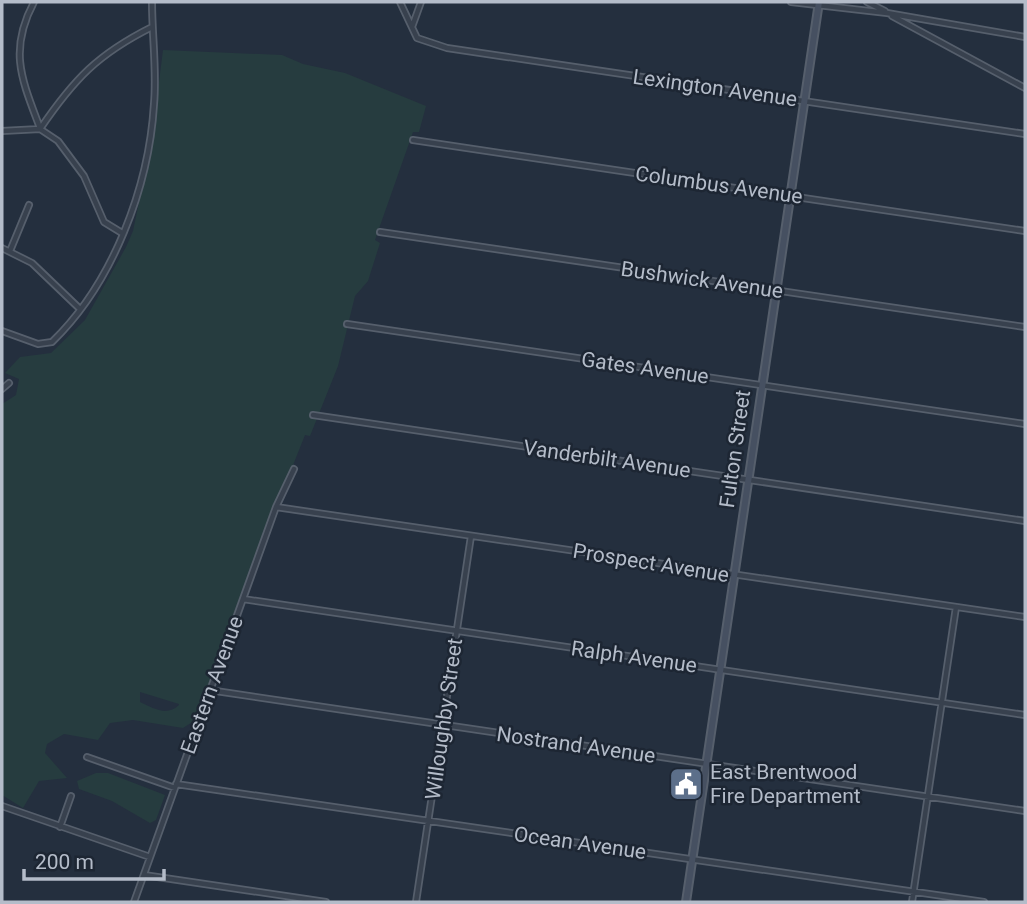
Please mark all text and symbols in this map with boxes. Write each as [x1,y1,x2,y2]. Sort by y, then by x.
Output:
street label: Lexington Avenue [631,65,799,111]
street label: Columbus Avenue [634,161,804,209]
street label: Bushwick Avenue [619,257,785,303]
street label: Gates Avenue [580,347,710,389]
street label: Fulton Street [715,388,755,510]
street label: Vanderbilt Avenue [522,435,692,483]
street label: Prospect Avenue [571,539,731,587]
street label: Eastern Avenue [176,613,248,757]
street label: Willoughby Street [421,636,467,801]
street label: Ralph Avenue [570,636,698,678]
street label: Nostrand Avenue [495,722,657,768]
place label: East Brentwood Fire Department [710,760,861,808]
public building icon: East Brentwood Fire Department [667,765,705,803]
street label: Ocean Avenue [512,822,648,864]
scale bar [24,838,164,882]
text: 200 m [35,850,94,874]

